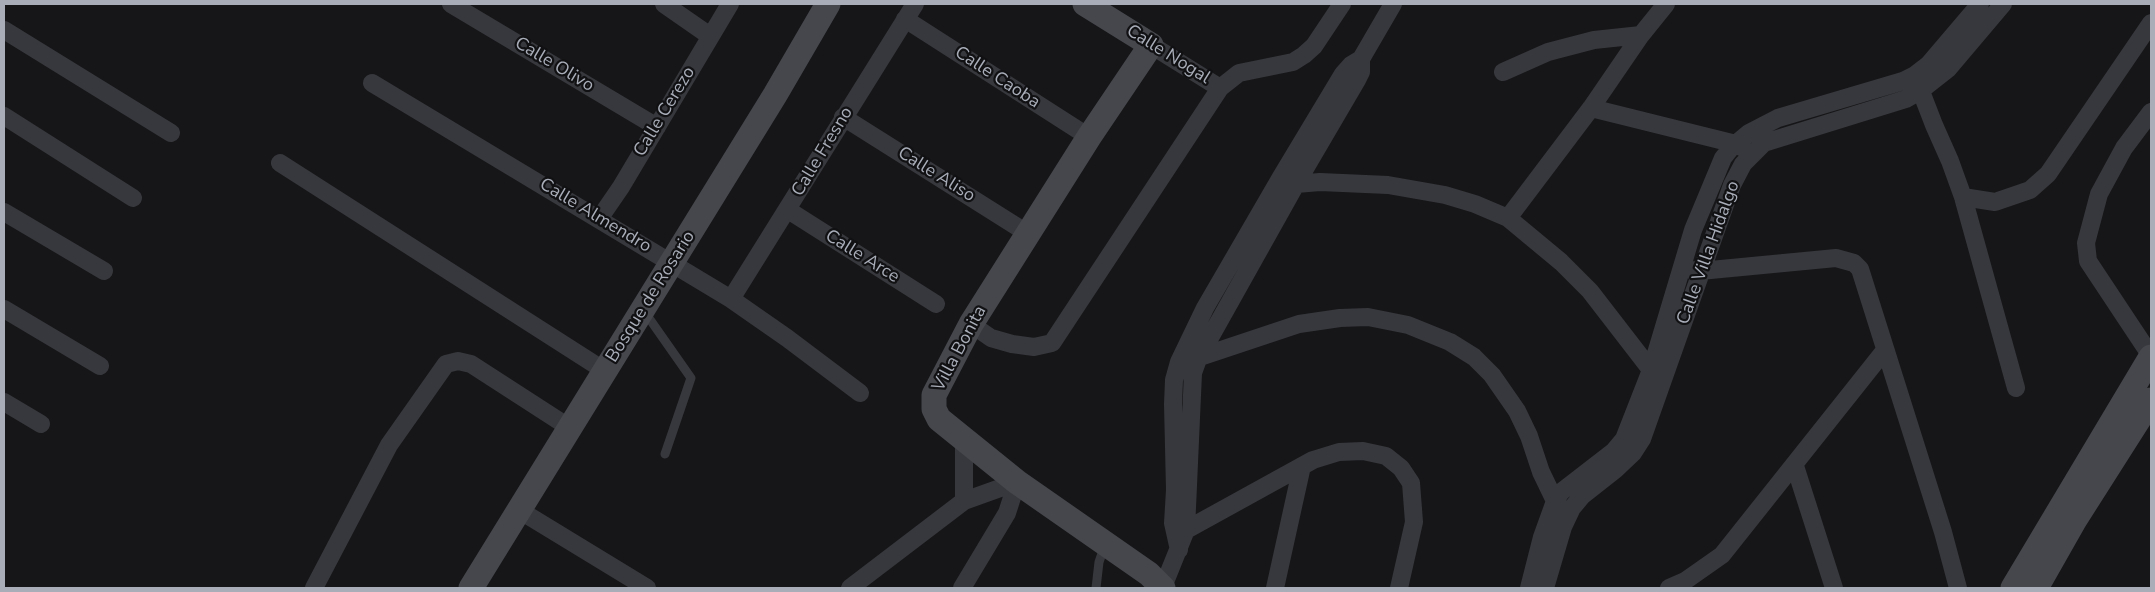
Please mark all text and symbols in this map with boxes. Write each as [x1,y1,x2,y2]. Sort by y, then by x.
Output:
street label: Calle Nogal [1122,21,1214,89]
street label: Calle Olivo [510,33,598,97]
street label: Calle Caoba [950,42,1044,114]
street label: Calle Cerezo [630,63,700,161]
street label: Calle Fresno [788,103,858,201]
street label: Calle Aliso [893,143,979,207]
street label: Calle Almendro [535,174,655,258]
street label: Calle Villa Hidalgo [1673,178,1745,328]
street label: Calle Arce [821,226,903,288]
street label: Bosque de Rosario [602,227,700,367]
street label: Villa Bonita [928,303,992,395]

